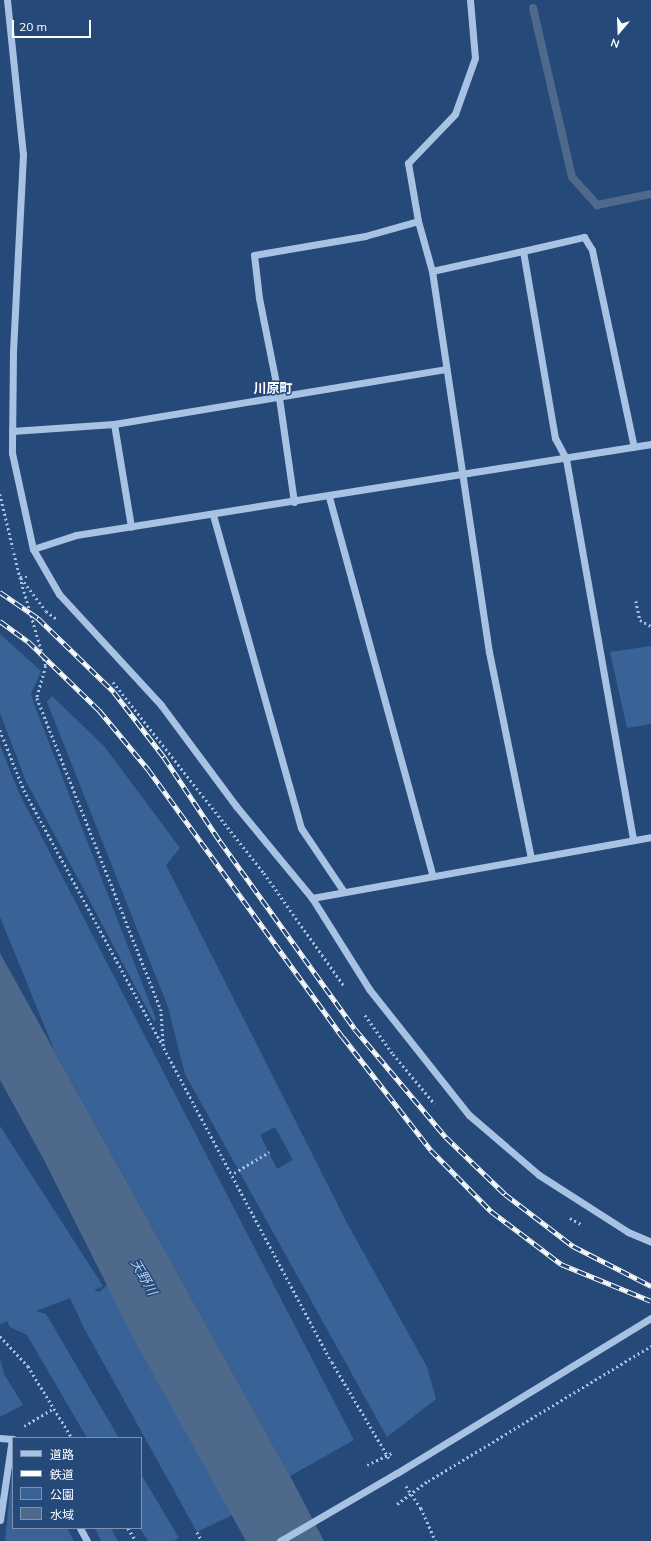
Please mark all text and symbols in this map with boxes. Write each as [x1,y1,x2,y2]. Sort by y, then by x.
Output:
scale bar [14,12,93,38]
north arrow [599,12,639,52]
text: 20 m [19,19,47,34]
text: N [609,35,621,51]
district label: 川原町 [254,380,292,396]
water label: 天野川 [128,1256,160,1298]
legend [12,1437,142,1529]
text: 道路 [50,1447,74,1462]
text: 鉄道 [50,1467,74,1482]
text: 公園 [50,1487,74,1502]
text: 水域 [50,1507,74,1522]

